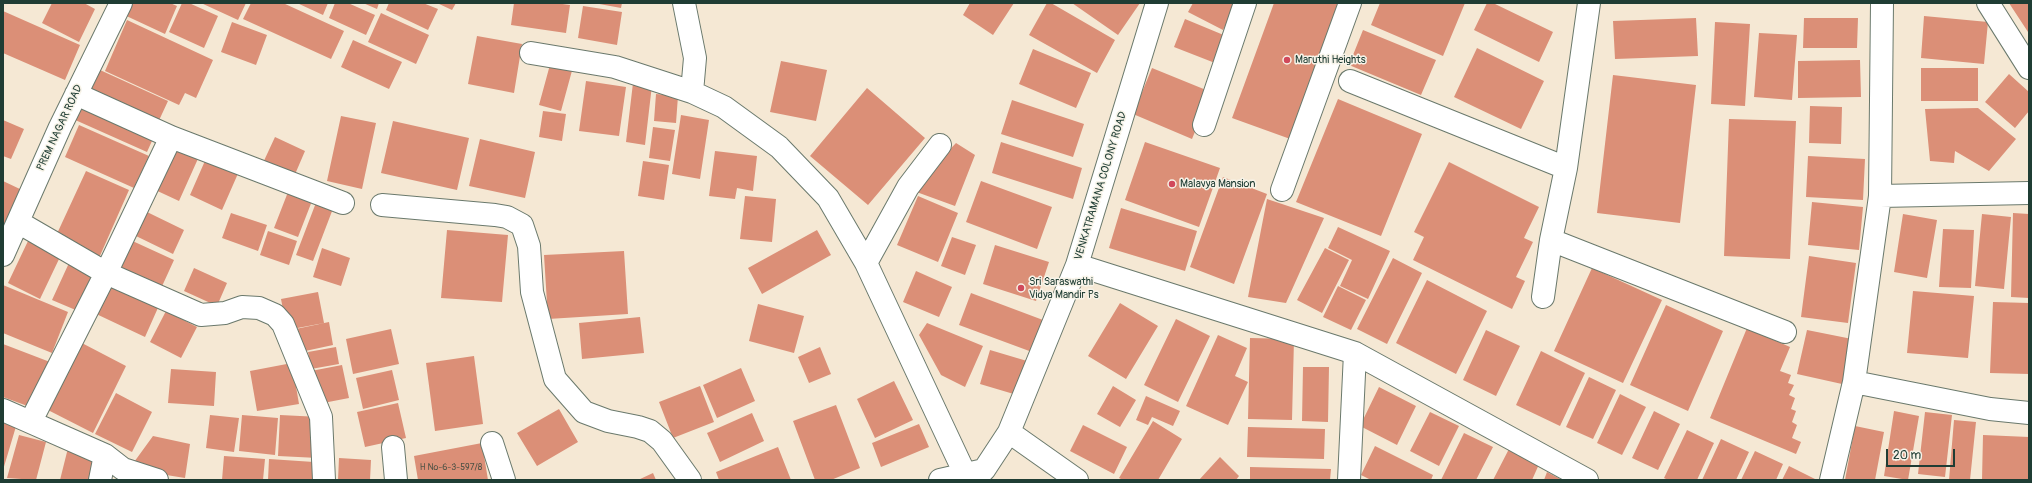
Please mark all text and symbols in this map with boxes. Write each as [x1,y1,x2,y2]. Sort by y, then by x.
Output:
place label: Maruthi Heights [1295,53,1366,67]
marker: Maruthi Heights [1282,55,1292,65]
street label: PREM NAGAR ROAD [34,83,86,173]
street label: VENKATRAMANA COLONY ROAD [1072,110,1130,262]
place label: Malavya Mansion [1180,177,1256,191]
marker: Malavya Mansion [1167,179,1177,189]
place label: Sri Saraswathi Vidya Mandir Ps [1029,275,1099,301]
marker: Sri Saraswathi Vidya Mandir Ps [1016,283,1026,293]
scale bar [1888,441,1957,467]
text: 20 m [1893,448,1921,463]
house number: H No-6-3-597/8 [420,463,482,473]

